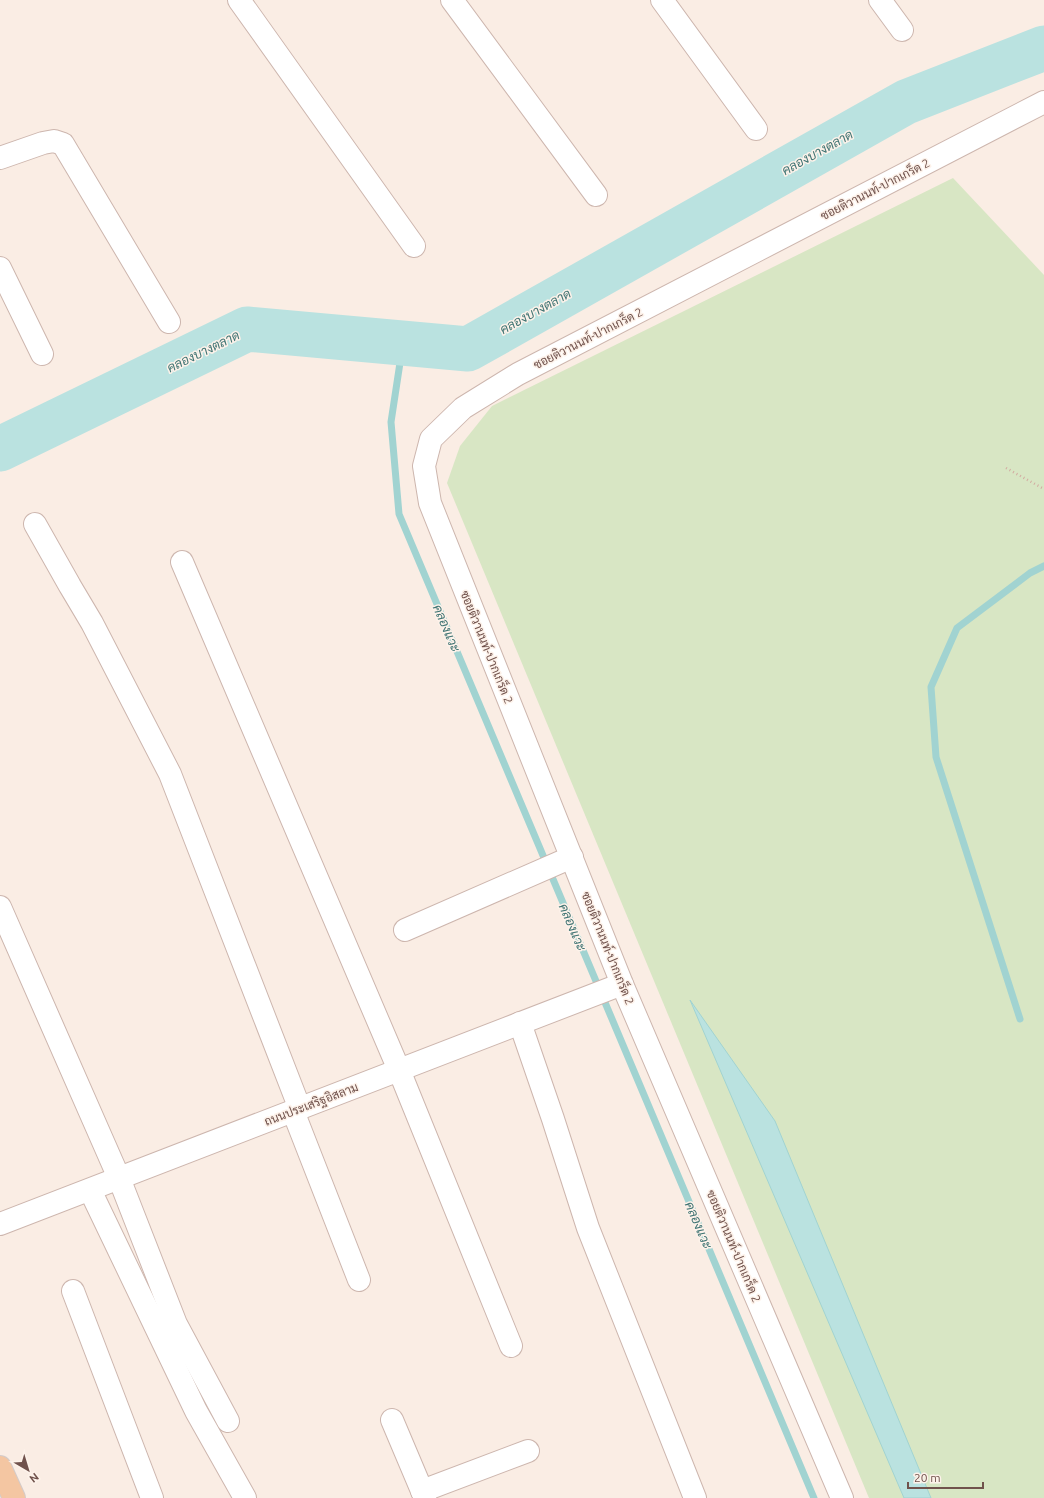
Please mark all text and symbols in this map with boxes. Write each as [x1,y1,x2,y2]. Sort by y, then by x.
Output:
water label: คลองบางตลาด [779,127,855,177]
street label: ซอยติวานนท์-ปากเกร็ด 2 [817,154,932,222]
water label: คลองบางตลาด [497,286,573,336]
street label: ซอยติวานนท์-ปากเกร็ด 2 [530,303,645,371]
water label: คลองบางตลาด [164,327,242,375]
street label: ซอยติวานนท์-ปากเกร็ด 2 [458,588,518,705]
water label: คลองแวะ [431,602,463,654]
street label: ซอยติวานนท์-ปากเกร็ด 2 [579,889,639,1006]
water label: คลองแวะ [557,901,589,953]
street label: ถนนประเสริฐอิสลาม [262,1080,360,1130]
street label: ซอยติวานนท์-ปากเกร็ด 2 [704,1187,765,1304]
water label: คลองแวะ [683,1199,715,1251]
north arrow [8,1450,48,1490]
scale bar [908,1464,983,1490]
text: N [27,1471,41,1485]
text: 20 m [914,1471,941,1484]

